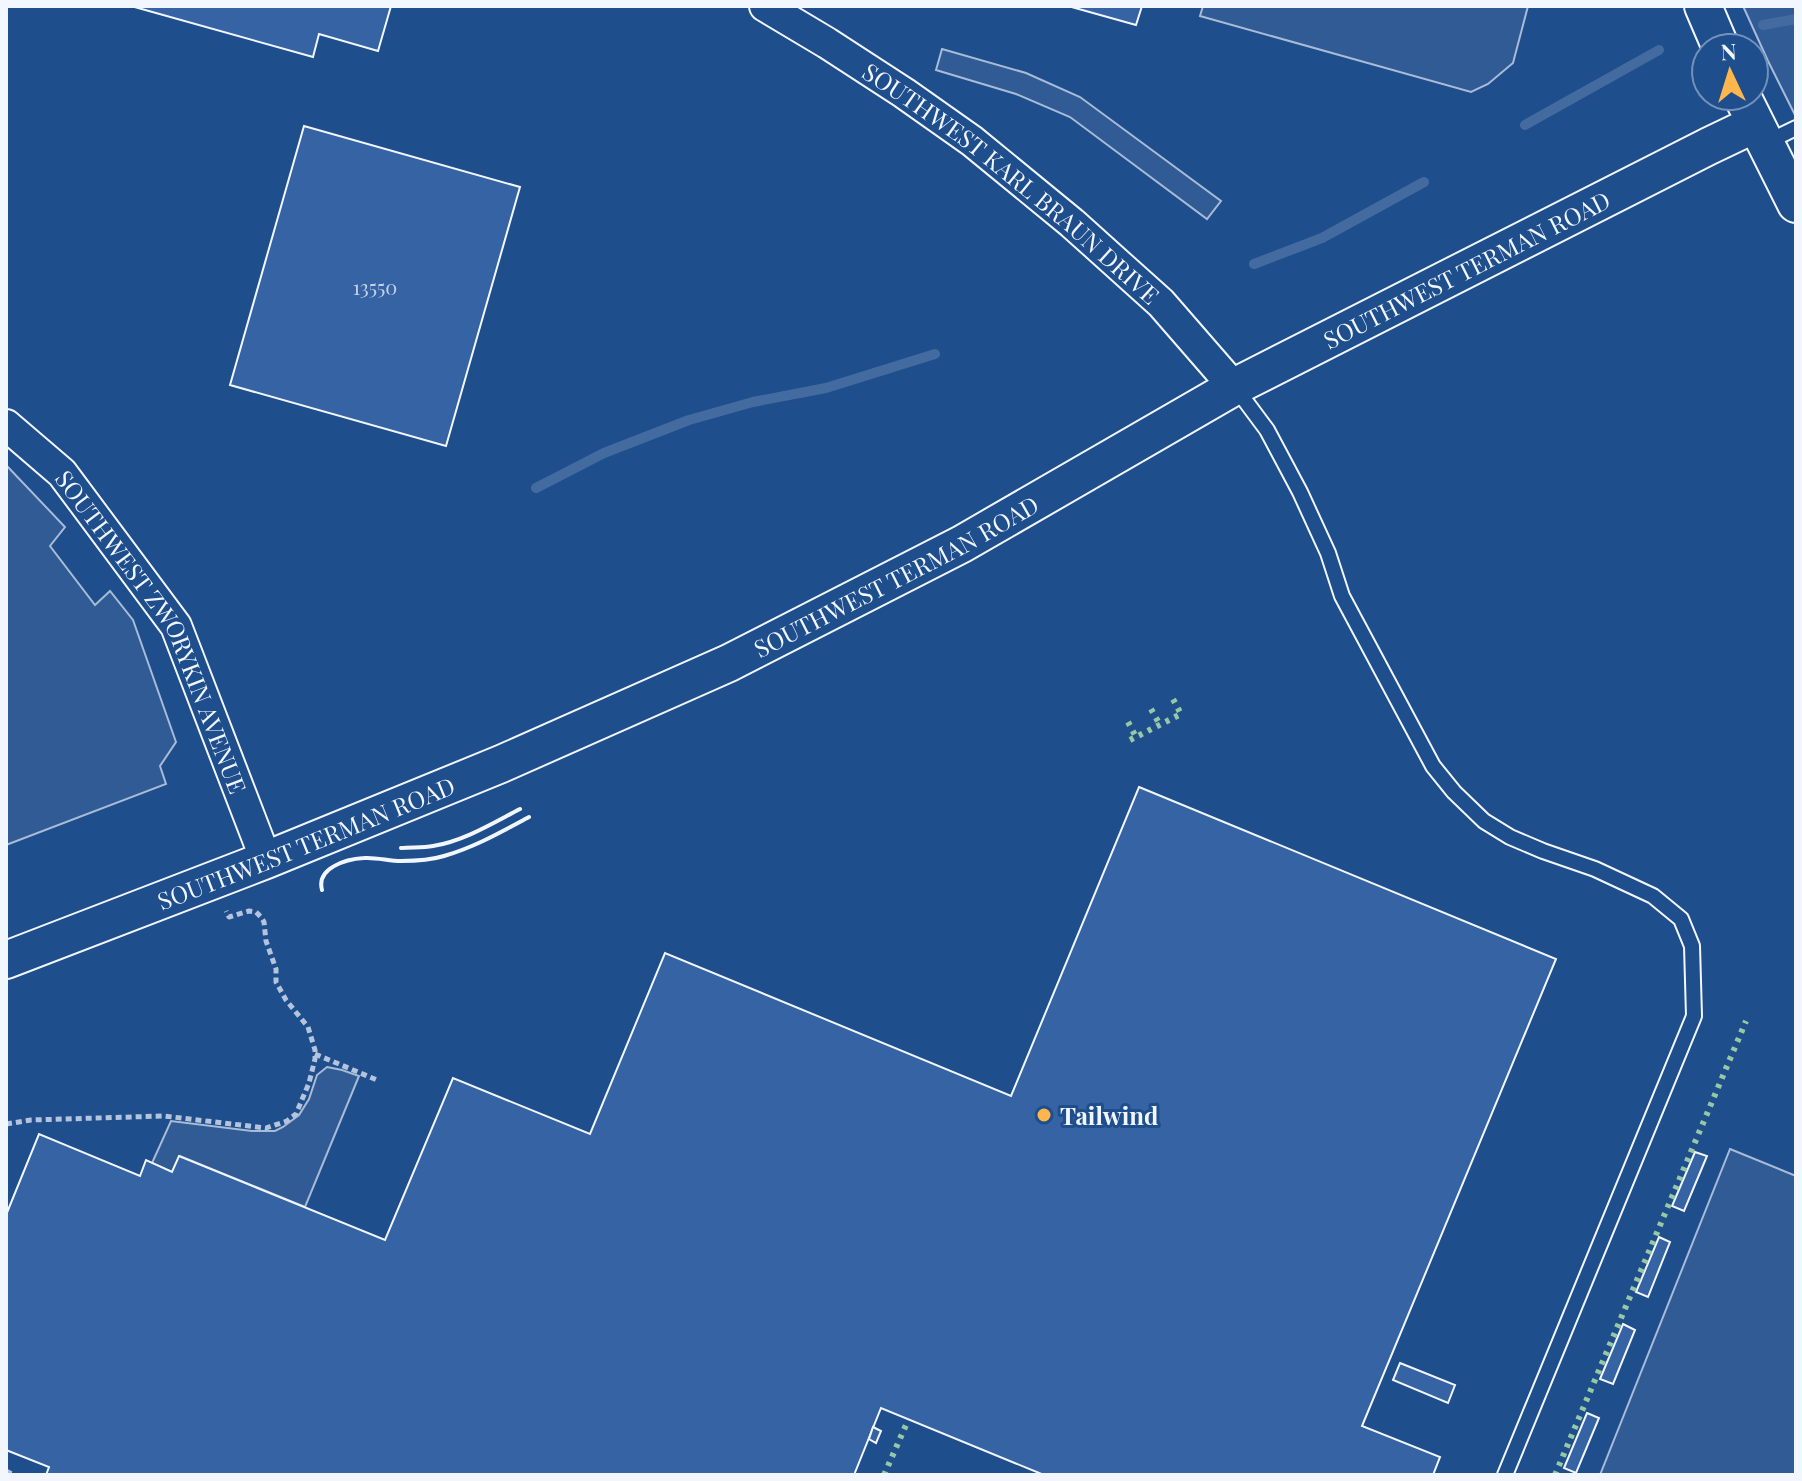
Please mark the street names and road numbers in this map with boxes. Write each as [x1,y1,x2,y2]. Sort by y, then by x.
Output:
street label: SOUTHWEST KARL BRAUN DRIVE [857,55,1167,310]
street label: SOUTHWEST TERMAN ROAD [1317,183,1615,355]
street label: SOUTHWEST ZWORYKIN AVENUE [49,463,255,798]
street label: SOUTHWEST TERMAN ROAD [748,487,1044,664]
street label: SOUTHWEST TERMAN ROAD [153,769,459,916]

